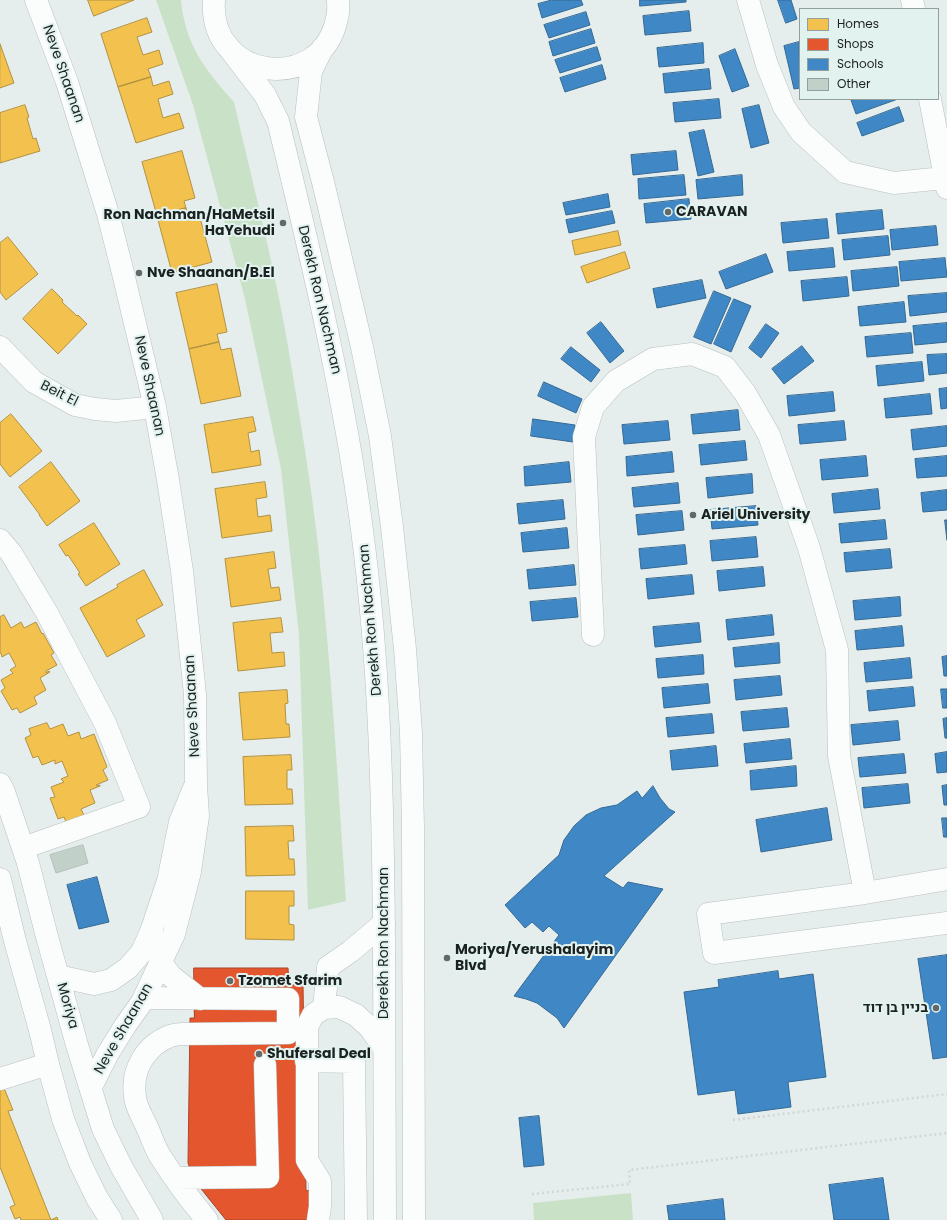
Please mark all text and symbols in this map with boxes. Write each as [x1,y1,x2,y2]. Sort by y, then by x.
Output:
legend [799,8,939,100]
text: Homes [837,15,879,32]
street label: Neve Shaanan [38,23,88,125]
text: Shops [837,35,874,52]
text: Schools [837,55,884,72]
text: Other [837,75,870,92]
place label: CARAVAN [676,204,747,220]
place label: Ron Nachman/HaMetsil HaYehudi [104,207,275,240]
marker: CARAVAN [663,207,673,217]
marker: Ron Nachman/HaMetsil HaYehudi [278,218,288,228]
street label: Derekh Ron Nachman [294,224,344,376]
place label: Nve Shaanan/B.El [147,265,275,281]
marker: Nve Shaanan/B.El [134,268,144,278]
street label: Neve Shaanan [130,334,168,438]
street label: Beit El [37,377,81,411]
place label: Ariel University [701,507,810,523]
marker: Ariel University [688,510,698,520]
street label: Derekh Ron Nachman [356,543,386,697]
street label: Neve Shaanan [182,654,204,758]
street label: Derekh Ron Nachman [376,867,392,1019]
place label: Moriya/Yerushalayim Blvd [455,942,613,974]
marker: Moriya/Yerushalayim Blvd [442,953,452,963]
place label: Tzomet Sfarim [238,973,342,989]
marker: Tzomet Sfarim [225,976,235,986]
street label: Moriya [52,981,82,1031]
street label: Neve Shaanan [91,981,157,1077]
place label: בניין בן דוד [863,1000,928,1016]
marker: בניין בן דוד [931,1003,941,1013]
place label: Shufersal Deal [267,1046,371,1062]
marker: Shufersal Deal [254,1049,264,1059]

